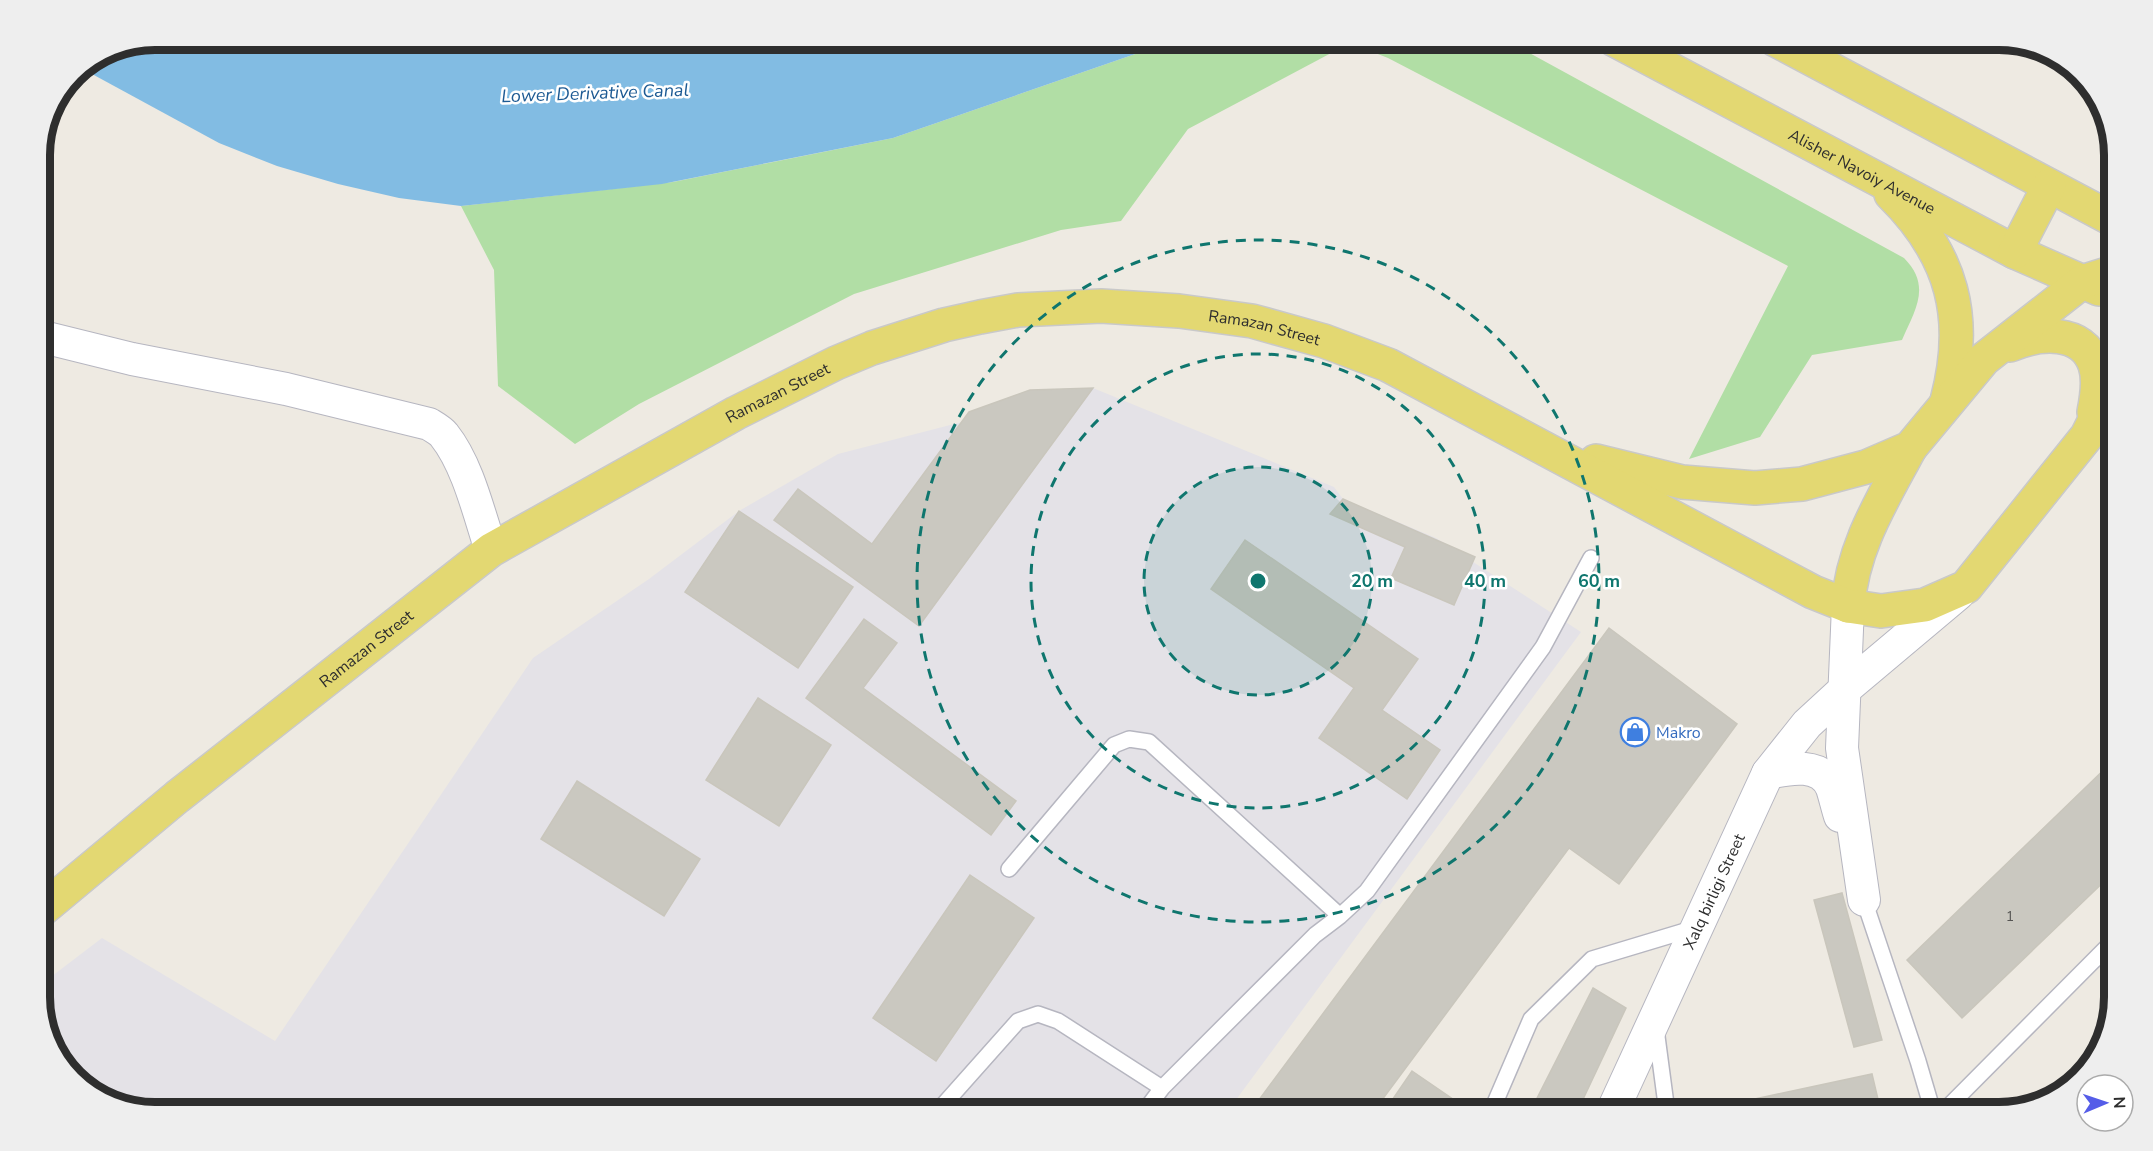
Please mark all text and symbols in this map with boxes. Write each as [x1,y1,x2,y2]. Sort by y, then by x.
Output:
water label: Lower Derivative Canal [501,78,689,108]
street label: Alisher Navoiy Avenue [1784,124,1939,220]
street label: Ramazan Street [1207,305,1323,351]
street label: Ramazan Street [722,358,834,429]
text: 20 m [1351,569,1393,593]
text: 40 m [1464,569,1506,593]
text: 60 m [1578,569,1620,593]
centre of rings [1248,571,1268,591]
street label: Ramazan Street [315,605,418,693]
shop icon: Makro [1619,716,1651,748]
place label: Makro [1656,722,1701,744]
street label: Xalq birligi Street [1678,830,1751,953]
house number: 1 [2006,907,2014,926]
north arrow [2075,1073,2135,1133]
text: N [2108,1096,2130,1109]

